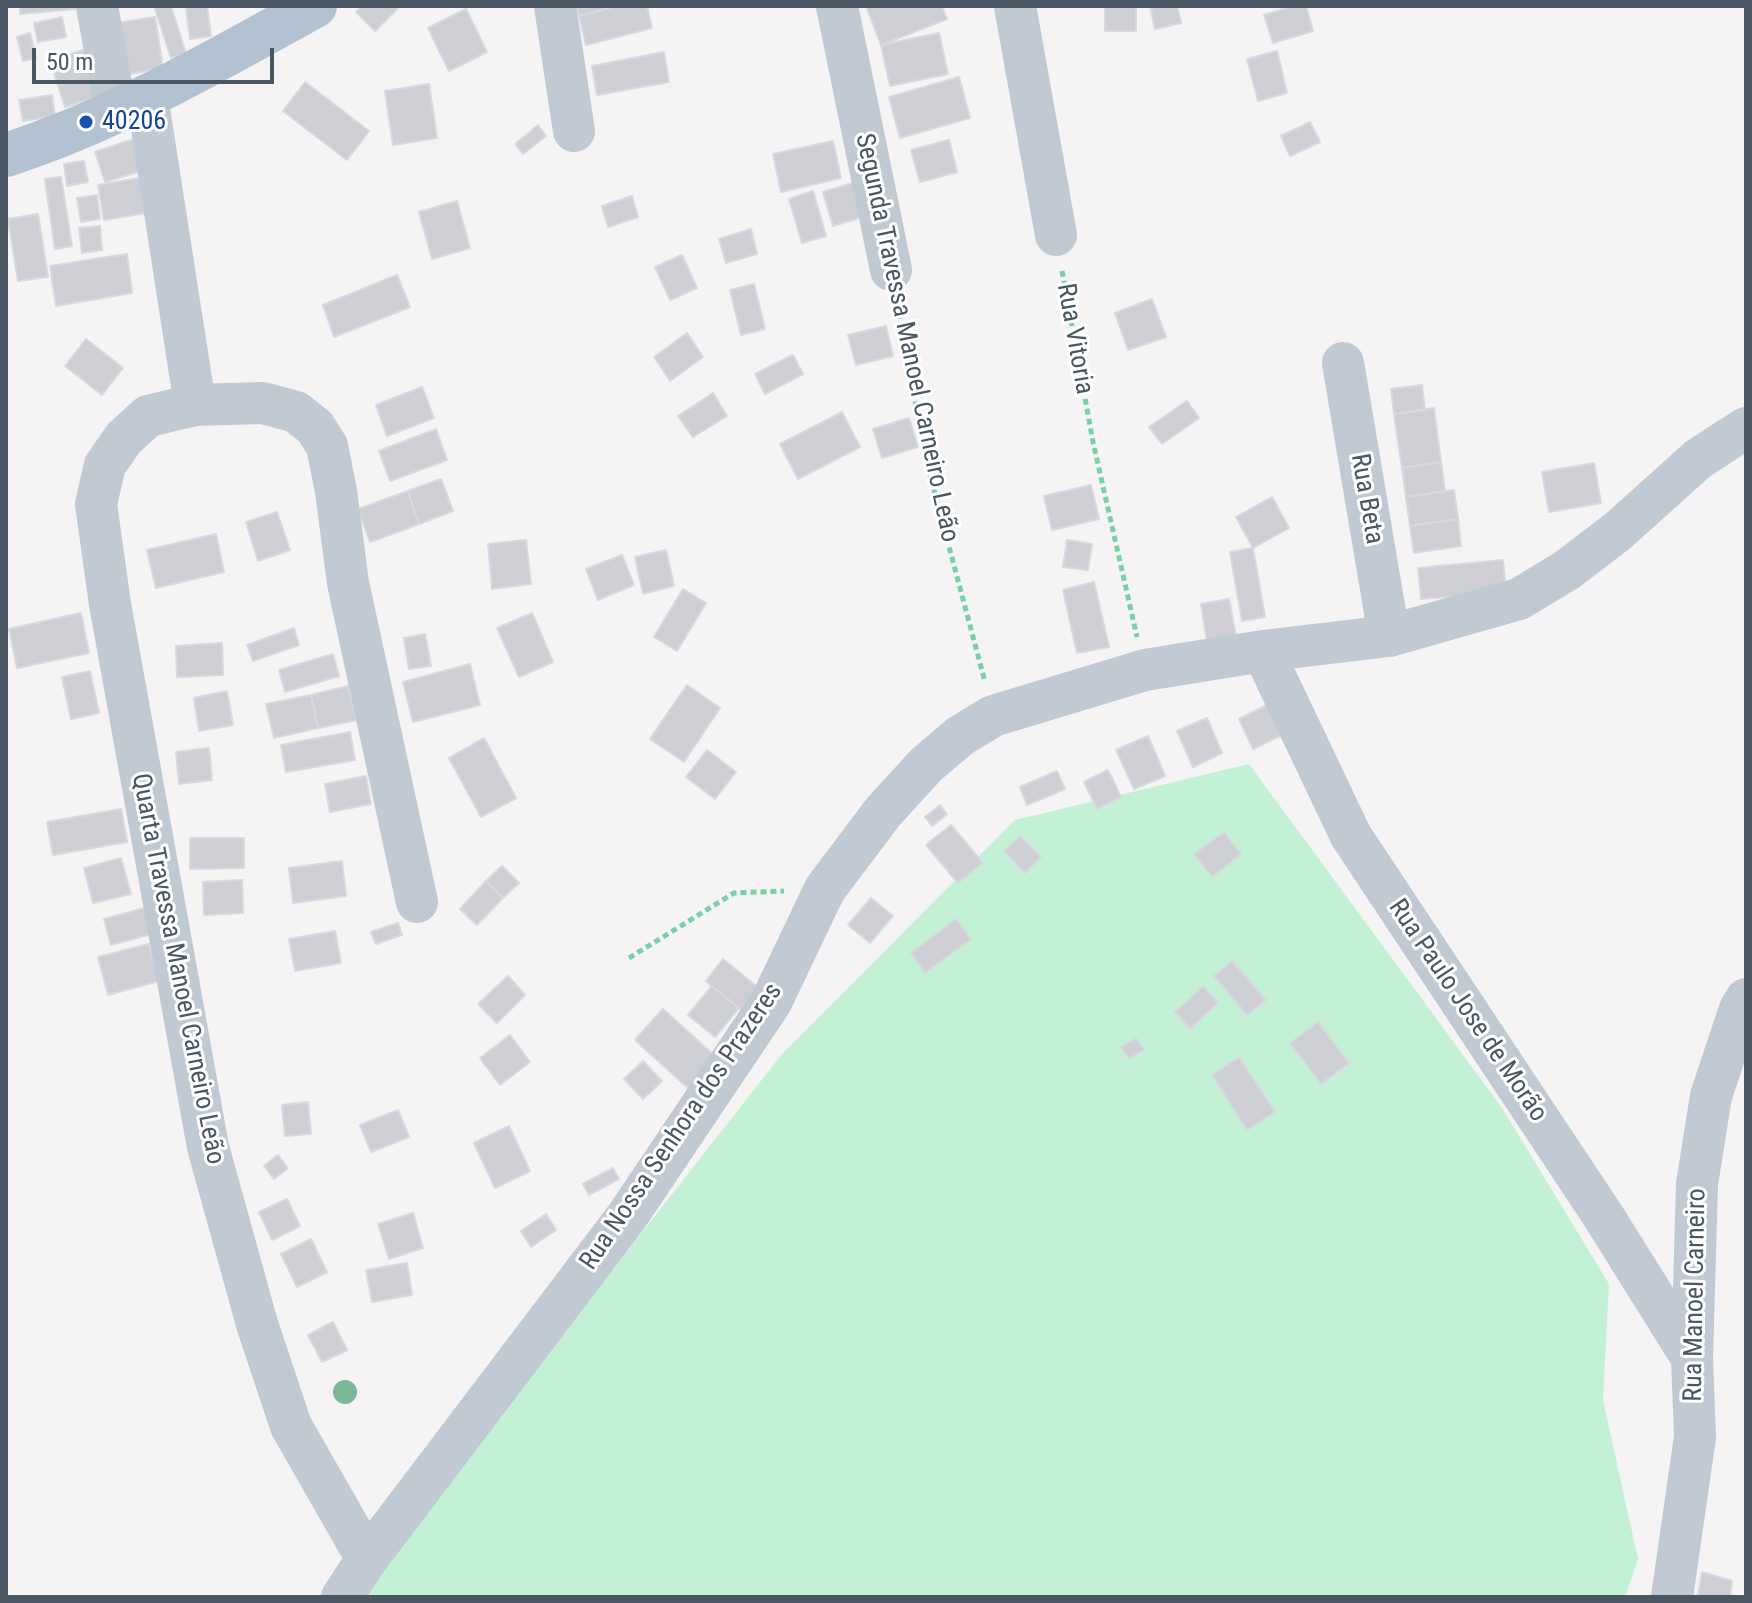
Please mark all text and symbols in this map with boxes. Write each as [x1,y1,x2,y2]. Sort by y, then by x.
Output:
scale bar [36,32,278,82]
text: 50 m [46,48,93,76]
place label: 40206 [102,106,166,138]
marker: 40206 [77,113,95,131]
street label: Segunda Travessa Manoel Carneiro Leão [847,131,965,545]
street label: Rua Vitoria [1049,281,1099,397]
street label: Rua Beta [1343,451,1389,547]
street label: Quarta Travessa Manoel Carneiro Leão [124,771,230,1167]
street label: Rua Paulo Jose de Morão [1381,894,1553,1128]
street label: Rua Nossa Senhora dos Prazeres [574,978,790,1276]
street label: Rua Manoel Carneiro [1679,1188,1713,1402]

